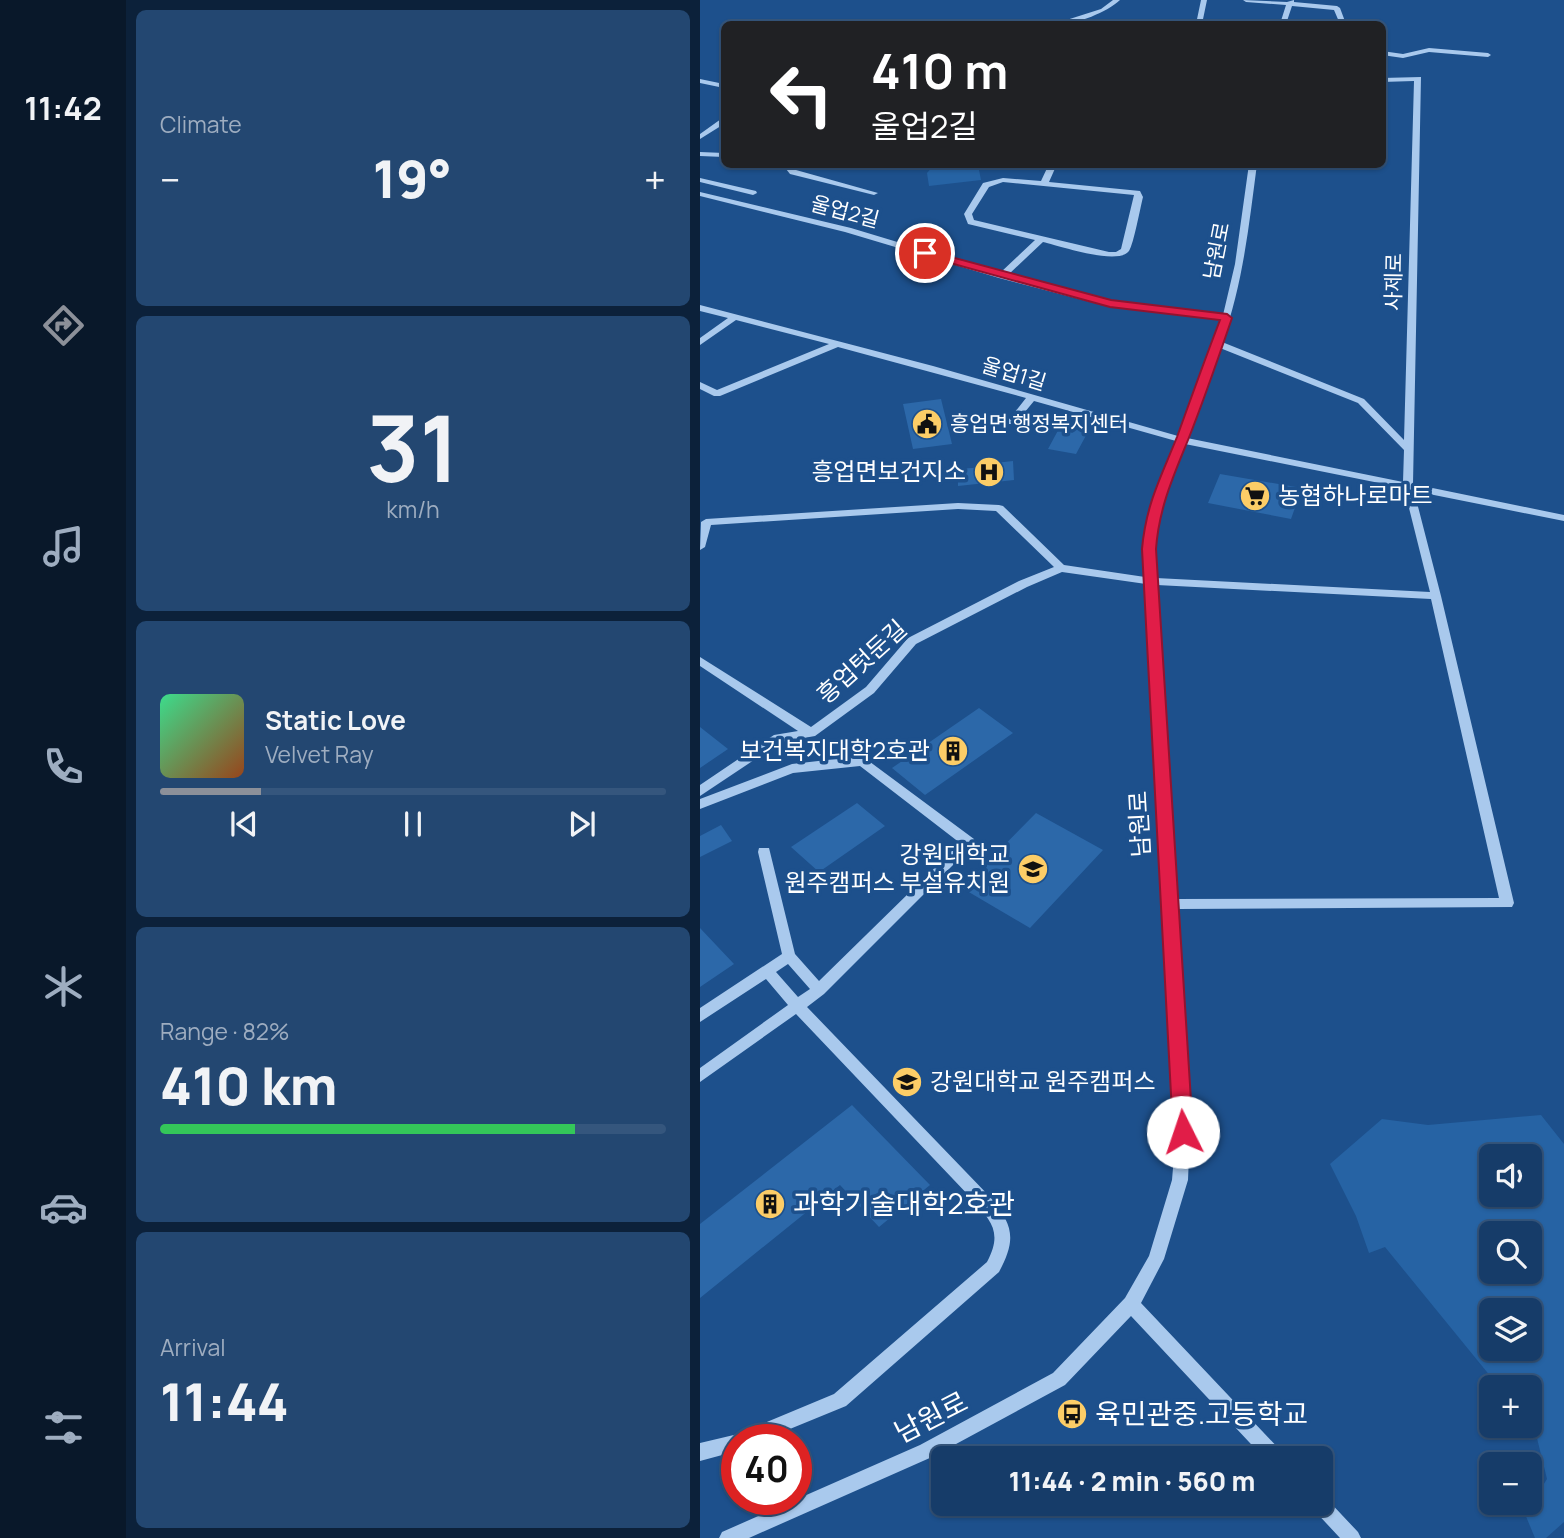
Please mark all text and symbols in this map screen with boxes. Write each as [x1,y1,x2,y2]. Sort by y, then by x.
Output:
text: 410 m [871,37,1008,104]
icon: left [756,49,847,140]
text: 11:42 [24,86,102,130]
text: 울업2길 [871,104,978,148]
text: Climate [160,108,242,140]
text: 19° [373,143,452,214]
text: − [160,153,181,205]
text: + [644,153,666,205]
street label: 울업2길 [808,188,883,234]
street label: 남원로 [1197,220,1235,282]
pin [895,223,955,283]
icon: arrive [906,234,944,272]
street label: 사제로 [1378,253,1408,311]
icon: directions [39,301,88,350]
street label: 울업1길 [979,350,1050,396]
text: 31 [367,385,459,509]
public building icon: 흥업면 행정복지센터 [910,407,944,441]
place label: 흥업면 행정복지센터 [950,409,1128,437]
place label: 흥업면보건지소 [811,454,966,487]
hospital icon: 흥업면보건지소 [972,455,1006,489]
place label: 농협하나로마트 [1278,478,1433,511]
supermarket icon: 농협하나로마트 [1238,479,1272,513]
text: km/h [386,493,440,525]
icon: music [39,522,88,571]
street label: 흥업텃둔길 [809,612,913,710]
text: Static Love [265,702,406,738]
place label: 보건복지대학2호관 [740,733,930,766]
building icon: 보건복지대학2호관 [936,734,970,768]
text: Velvet Ray [265,738,374,770]
icon: phone [39,742,88,791]
street label: 남원로 [1120,790,1157,858]
icon: previous [225,805,263,843]
icon: pause [394,805,432,843]
icon: next [563,805,601,843]
place label: 강원대학교 원주캠퍼스 부설유치원 [784,837,1010,898]
school or university icon: 강원대학교 원주캠퍼스 부설유치원 [1016,852,1050,886]
icon: climate [39,962,88,1011]
text: Range · 82% [160,1015,290,1047]
text: 410 km [160,1050,337,1121]
place label: 강원대학교 원주캠퍼스 [930,1064,1156,1097]
school or university icon: 강원대학교 원주캠퍼스 [890,1065,924,1099]
position arrow [1146,1095,1220,1169]
map controls [1479,1144,1542,1515]
button: sound [1479,1144,1542,1207]
icon: car [39,1183,88,1232]
place label: 과학기술대학2호관 [793,1184,1015,1222]
building icon: 과학기술대학2호관 [753,1187,787,1221]
button: search [1479,1221,1542,1284]
button: layers [1479,1298,1542,1361]
text: Arrival [160,1331,226,1363]
text: 11:44 [160,1366,289,1437]
button: + [1479,1375,1542,1438]
street label: 남원로 [887,1382,974,1451]
place label: 육민관중.고등학교 [1095,1394,1308,1432]
bus stop icon: 육민관중.고등학교 [1055,1397,1089,1431]
icon: filters [39,1403,88,1452]
speed limit sign: 40 [721,1424,812,1515]
button: − [1479,1452,1542,1515]
text: 11:44 · 2 min · 560 m [1009,1463,1255,1499]

